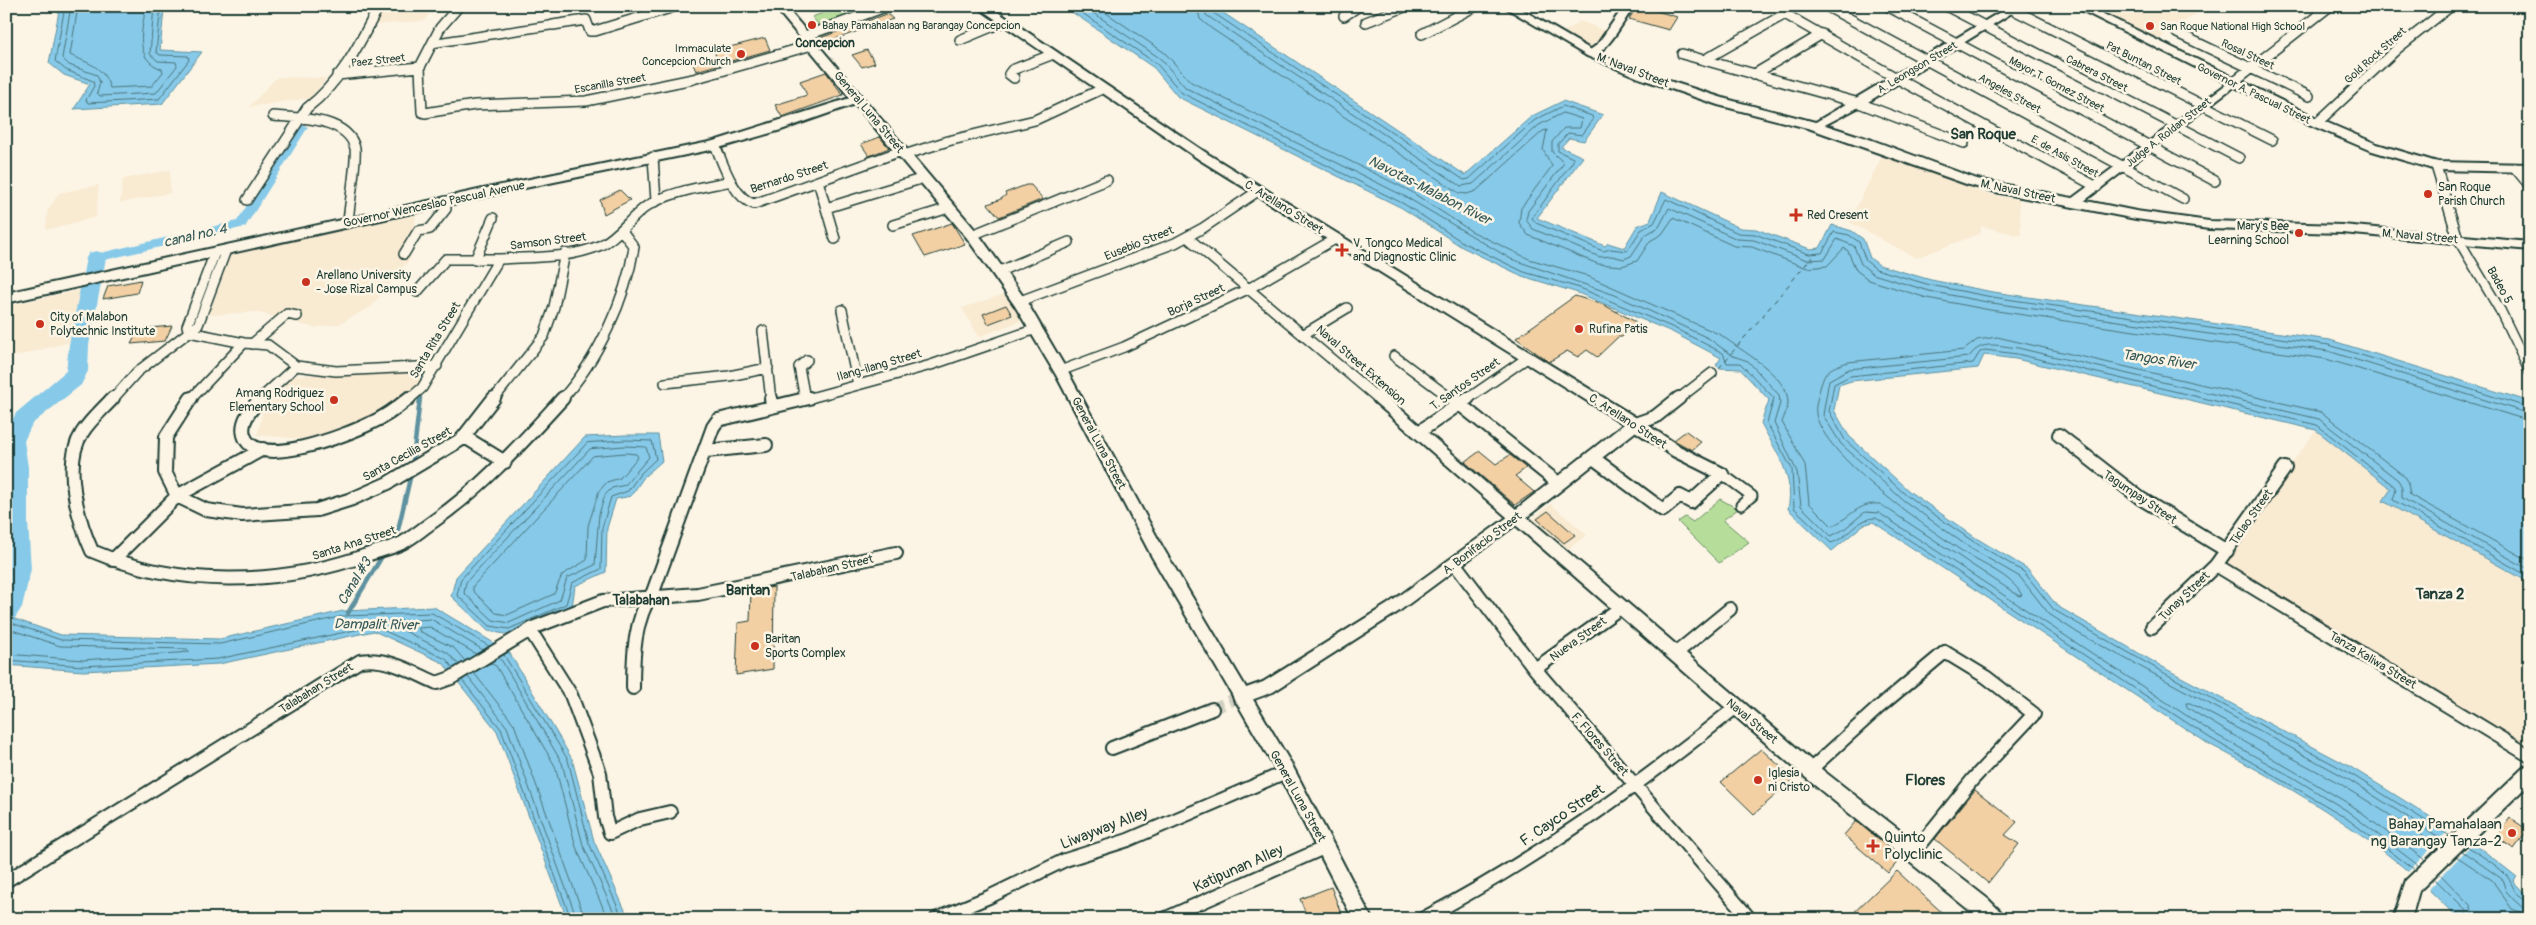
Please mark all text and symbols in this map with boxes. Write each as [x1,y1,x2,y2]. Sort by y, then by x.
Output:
marker: Bahay Pamahalaan ng Barangay Concepcion [806,19,818,31]
place label: Bahay Pamahalaan ng Barangay Concepcion [822,19,1020,32]
marker: San Roque National High School [2144,20,2156,32]
place label: San Roque National High School [2160,20,2305,33]
street label: Gold Rock Street [2342,24,2409,86]
district label: Concepcion [795,36,855,51]
street label: Rosal Street [2219,36,2277,73]
street label: A. Leongson Street [1875,38,1960,96]
street label: Pat Buntan Street [2104,39,2184,88]
place label: Immaculate Concepcion Church [642,42,732,68]
marker: Immaculate Concepcion Church [735,48,747,60]
street label: M. Naval Street [1595,50,1671,91]
street label: Paez Street [350,51,406,70]
street label: Cabrera Street [2064,52,2130,95]
street label: Mayor T. Gomez Street [2007,54,2107,115]
street label: Governor A. Pascual Street [2195,60,2313,127]
street label: General Luna Street [830,68,907,156]
street label: Escanilla Street [574,71,647,96]
street label: Angeles Street [1976,71,2044,116]
street label: Judge A. Roldan Street [2123,95,2214,170]
district label: San Roque [1950,125,2016,144]
street label: E. de Asis Street [2029,133,2101,181]
water label: Navotas-Malabon River [1366,152,1496,230]
street label: Bernardo Street [748,158,830,197]
street label: M. Naval Street [1979,176,2057,207]
street label: C. Arellano Street [1242,177,1326,238]
street label: Governor Wenceslao Pascual Avenue [342,178,526,231]
place label: San Roque Parish Church [2438,180,2505,209]
marker: San Roque Parish Church [2422,188,2434,200]
marker: Red Cresent [1789,208,1803,222]
place label: Red Cresent [1807,208,1868,223]
place label: Mary's Bee Learning School [2208,219,2289,248]
water label: canal no. 4 [162,220,229,251]
street label: Eusebio Street [1102,223,1176,264]
street label: M. Naval Street [2381,226,2459,247]
marker: Mary's Bee Learning School [2293,227,2305,239]
street label: Samson Street [509,229,587,254]
place label: V. Tongco Medical and Diagnostic Clinic [1353,236,1457,265]
marker: V. Tongco Medical and Diagnostic Clinic [1335,243,1349,257]
street label: Badeo 5 [2483,264,2516,306]
place label: Arellano University - Jose Rizal Campus [316,268,418,297]
marker: Arellano University - Jose Rizal Campus [300,276,312,288]
street label: Borja Street [1165,281,1227,320]
street label: Santa Rita Street [407,299,464,381]
place label: City of Malabon Polytechnic Institute [50,310,155,339]
marker: City of Malabon Polytechnic Institute [34,318,46,330]
street label: Naval Street Extension [1313,322,1409,409]
place label: Rufina Patis [1589,322,1648,337]
marker: Rufina Patis [1573,323,1585,335]
street label: Ilang-ilang Street [835,346,923,385]
water label: Tangos River [2121,346,2199,373]
street label: T. Santos Street [1428,355,1503,414]
place label: Amang Rodriguez Elementary School [229,386,324,415]
street label: C. Arellano Street [1586,391,1670,452]
marker: Amang Rodriguez Elementary School [328,394,340,406]
street label: General Luna Street [1068,395,1129,492]
street label: Santa Cecilia Street [360,424,454,485]
street label: Tagumpay Street [2100,467,2179,528]
street label: Ticlao Street [2227,486,2276,548]
street label: A. Bonifacio Street [1440,509,1525,578]
street label: Santa Ana Street [310,523,398,564]
street label: Talabahan Street [789,552,875,585]
water label: Canal #3 [334,553,376,608]
street label: Tunay Street [2156,568,2213,624]
district label: Baritan [726,581,771,600]
district label: Tanza 2 [2415,585,2464,604]
district label: Talabahan [611,592,670,609]
street label: Nueva Street [1547,614,1610,665]
water label: Dampalit River [334,615,420,634]
street label: Tanza Kaliwa Street [2326,628,2419,692]
place label: Baritan Sports Complex [765,632,846,661]
marker: Baritan Sports Complex [749,640,761,652]
street label: Talabahan Street [277,660,356,717]
street label: Naval Street [1723,695,1781,747]
street label: F. Flores Street [1568,709,1631,779]
street label: General Luna Street [1266,748,1329,845]
place label: Iglesia ni Cristo [1768,766,1811,795]
district label: Flores [1905,771,1945,790]
marker: Iglesia ni Cristo [1752,774,1764,786]
street label: F. Cayco Street [1516,780,1609,851]
street label: Liwayway Alley [1058,803,1151,854]
place label: Bahay Pamahalaan ng Barangay Tanza-2 [2371,815,2502,851]
marker: Bahay Pamahalaan ng Barangay Tanza-2 [2506,827,2518,839]
place label: Quinto Polyclinic [1884,828,1943,864]
marker: Quinto Polyclinic [1866,839,1880,853]
street label: Katipunan Alley [1190,840,1287,897]

